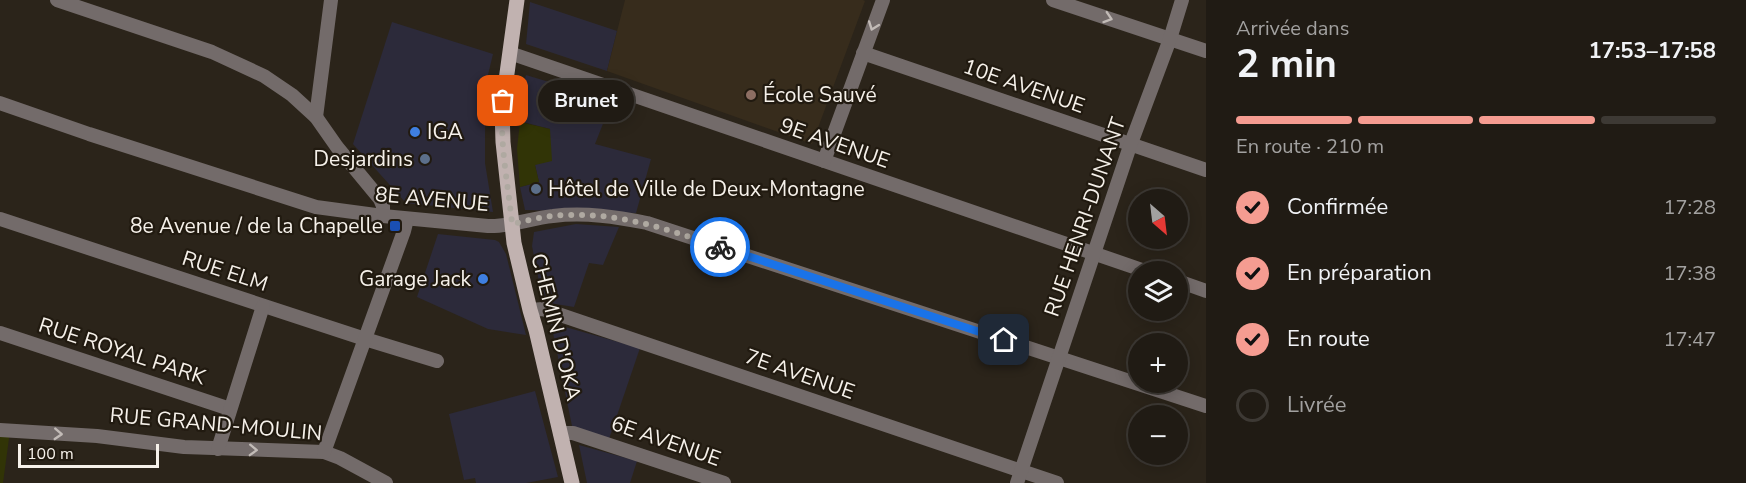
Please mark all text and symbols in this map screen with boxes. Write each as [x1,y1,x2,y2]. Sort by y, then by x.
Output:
one-way arrow [1102,11,1113,24]
text: Arrivée dans [1236,15,1349,42]
one-way arrow [868,20,880,31]
text: 17:53–17:58 [1588,36,1716,66]
text: 2 min [1236,38,1337,91]
street label: 10E AVENUE [959,52,1089,120]
pin [477,75,528,126]
callout: Brunet [539,80,635,122]
place label: École Sauvé [763,81,877,109]
icon: bag [486,84,519,117]
text: Brunet [554,87,618,114]
marker: École Sauvé [744,88,758,102]
street label: 9E AVENUE [776,111,894,175]
street label: RUE HENRI-DUNANT [1038,113,1132,320]
place label: IGA [427,118,463,146]
marker: IGA [408,125,422,139]
text: En route · 210 m [1236,133,1384,160]
place label: Desjardins [314,145,413,173]
marker: Desjardins [418,152,432,166]
place label: Hôtel de Ville de Deux-Montagne [548,175,865,203]
street label: 8E AVENUE [374,180,490,218]
marker: Hôtel de Ville de Deux-Montagne [529,182,543,196]
north arrow [1128,189,1188,249]
map controls [1128,189,1188,465]
icon: check [1236,191,1269,224]
text: Confirmée [1287,192,1388,222]
text: 17:28 [1663,194,1716,221]
place label: 8e Avenue / de la Chapelle [130,212,383,240]
courier [690,217,750,277]
marker: 8e Avenue / de la Chapelle [388,219,402,233]
icon: bike [704,231,737,264]
street label: RUE ELM [179,244,271,298]
street label: CHEMIN D'OKA [524,250,588,404]
icon: check [1236,257,1269,290]
text: En préparation [1287,258,1432,288]
text: 17:38 [1663,260,1716,287]
button: layers [1128,261,1188,321]
place label: Garage Jack [359,265,471,293]
marker: Garage Jack [476,272,490,286]
street label: RUE ROYAL PARK [35,311,210,391]
pin [978,314,1029,365]
icon: home [987,323,1020,356]
icon: check [1236,323,1269,356]
text: En route [1287,324,1370,354]
text: 17:47 [1663,326,1716,353]
button: + [1128,333,1188,393]
street label: 7E AVENUE [741,342,859,406]
text: Livrée [1287,390,1347,420]
street label: RUE GRAND-MOULIN [109,401,323,447]
button: − [1128,405,1188,465]
street label: 6E AVENUE [607,409,725,473]
one-way arrow [54,427,63,440]
scale bar [18,441,159,468]
text: 100 m [27,443,74,465]
one-way arrow [248,444,257,456]

